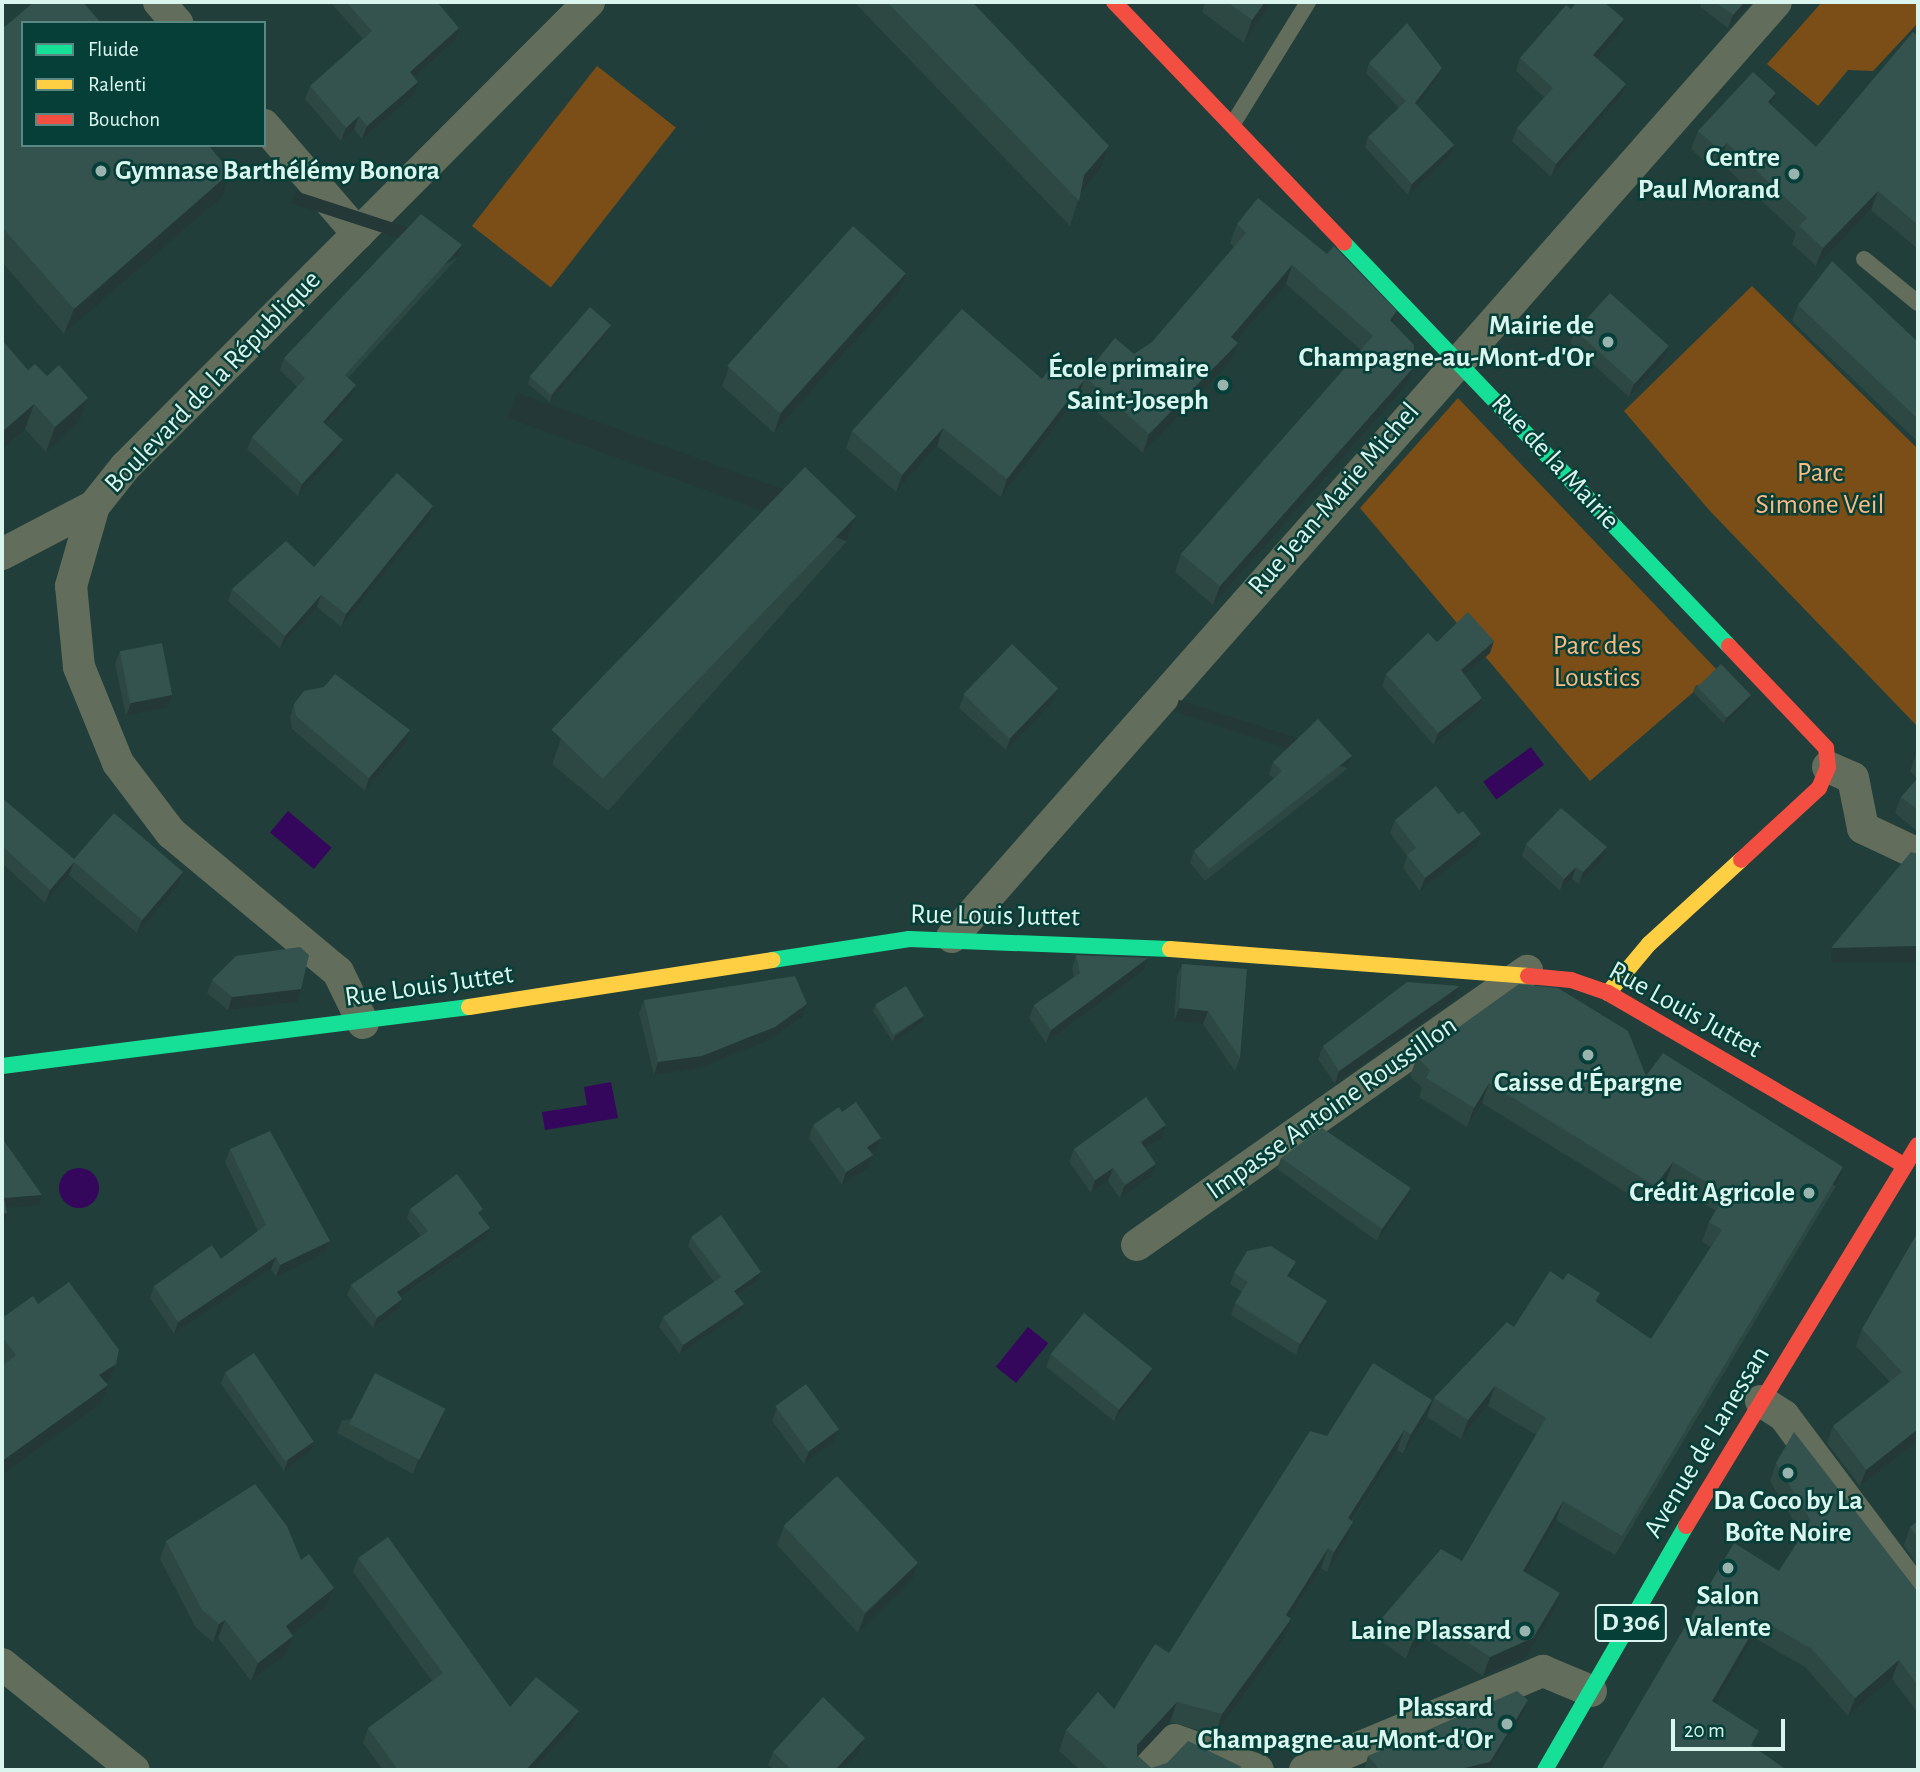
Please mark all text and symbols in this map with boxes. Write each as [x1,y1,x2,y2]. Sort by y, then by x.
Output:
legend [21,21,266,147]
text: Fluide [88,39,139,60]
text: Ralenti [88,74,146,95]
text: Bouchon [88,109,160,130]
place label: Centre Paul Morand [1638,141,1780,207]
place label: Gymnase Barthélémy Bonora [115,154,440,188]
marker: Gymnase Barthélémy Bonora [93,163,109,179]
marker: Centre Paul Morand [1786,166,1802,182]
street label: Boulevard de la République [98,264,328,500]
place label: Mairie de Champagne-au-Mont-d'Or [1298,309,1594,375]
marker: Mairie de Champagne-au-Mont-d'Or [1600,334,1616,350]
place label: École primaire Saint-Joseph [1048,352,1209,418]
marker: École primaire Saint-Joseph [1215,377,1231,393]
street label: Rue de la Mairie [1484,387,1626,537]
street label: Rue Jean-Marie Michel [1241,396,1427,602]
park label: Parc Simone Veil [1756,456,1884,522]
park label: Parc des Loustics [1553,629,1641,695]
street label: Rue Louis Juttet [910,898,1080,934]
street label: Rue Louis Juttet [1603,954,1767,1066]
street label: Rue Louis Juttet [343,958,515,1014]
street label: Impasse Antoine Roussillon [1200,1009,1464,1207]
marker: Caisse d'Épargne [1580,1047,1596,1063]
place label: Caisse d'Épargne [1494,1066,1682,1100]
place label: Crédit Agricole [1629,1176,1795,1210]
marker: Crédit Agricole [1801,1185,1817,1201]
street label: Avenue de Lanessan [1637,1340,1777,1544]
marker: Da Coco by La Boîte Noire [1780,1465,1796,1481]
place label: Da Coco by La Boîte Noire [1713,1484,1863,1550]
marker: Salon Valente [1720,1560,1736,1576]
place label: Salon Valente [1685,1579,1771,1645]
road number: D 306 [1594,1600,1668,1646]
place label: Laine Plassard [1350,1614,1511,1648]
marker: Laine Plassard [1517,1623,1533,1639]
place label: Plassard Champagne-au-Mont-d'Or [1197,1691,1493,1757]
scale bar [1675,1706,1789,1750]
marker: Plassard Champagne-au-Mont-d'Or [1499,1716,1515,1732]
text: 20 m [1684,1720,1725,1741]

